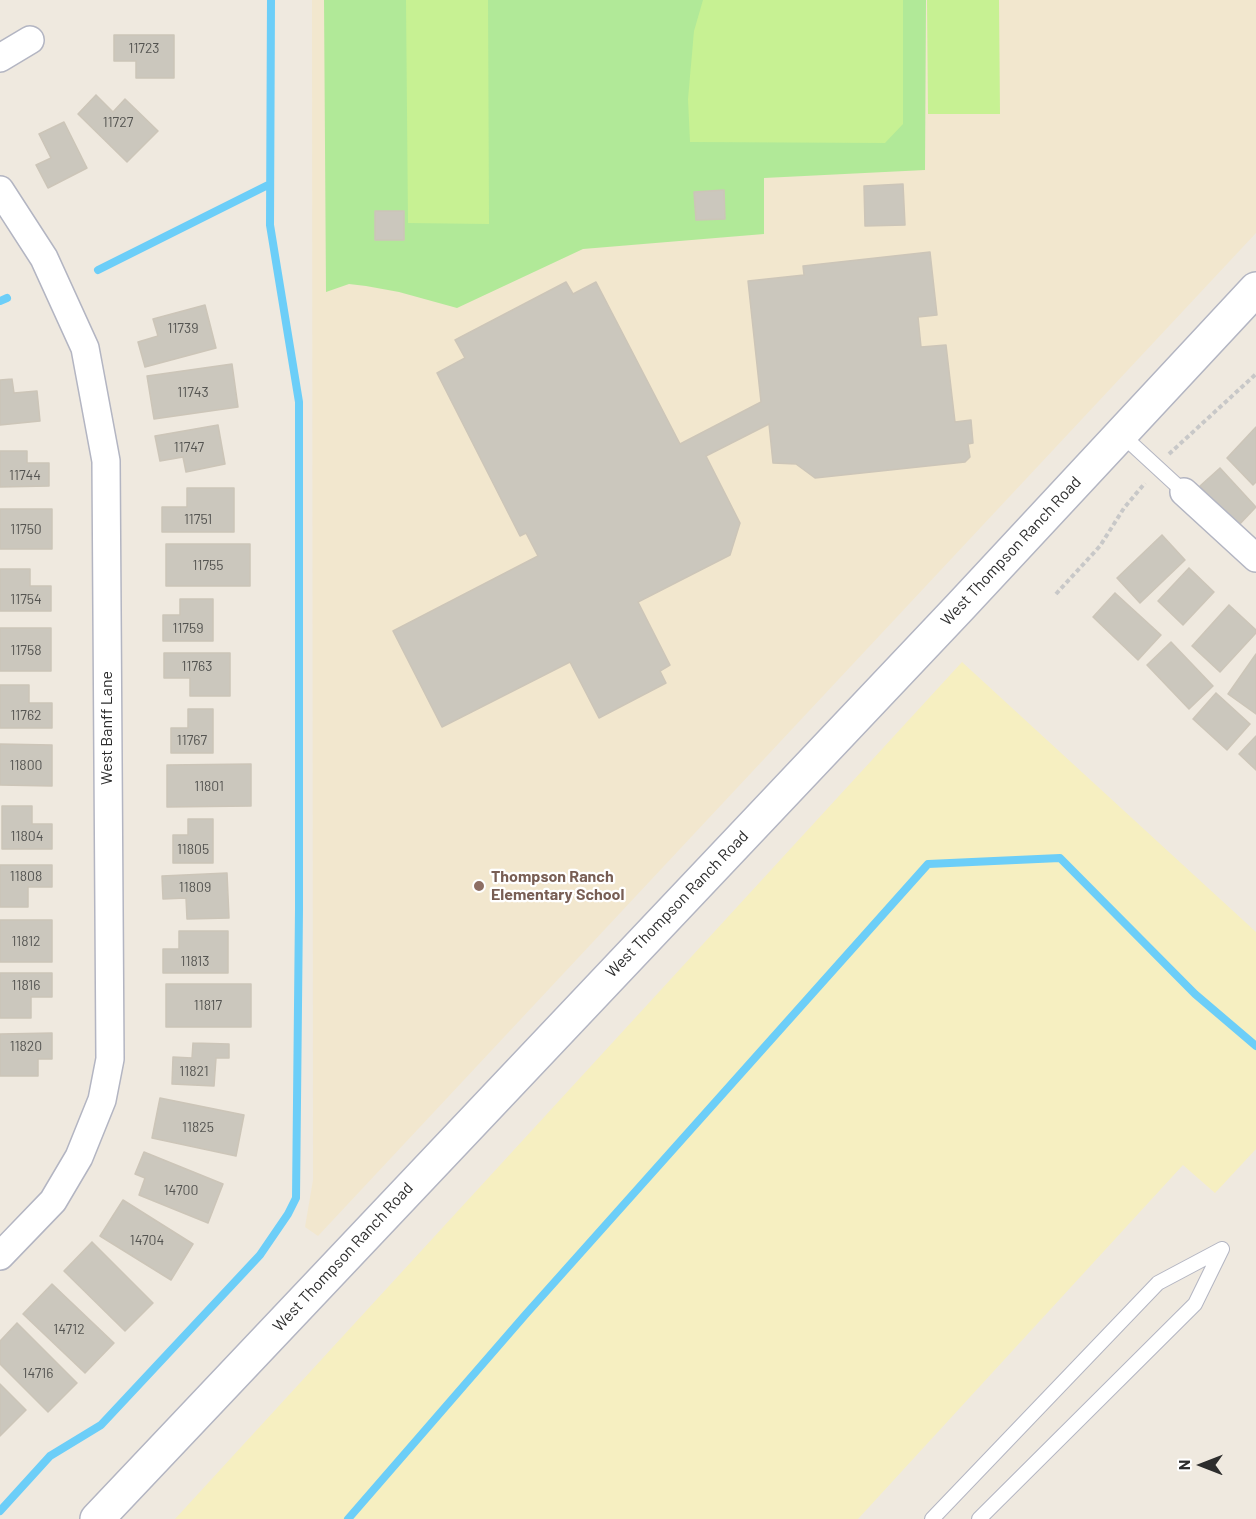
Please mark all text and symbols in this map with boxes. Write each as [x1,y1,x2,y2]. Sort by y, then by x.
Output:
house number: 11723 [128,40,160,56]
house number: 11727 [103,114,133,130]
house number: 11739 [168,320,198,336]
house number: 11743 [177,384,209,400]
house number: 11747 [174,439,204,455]
house number: 11744 [9,467,41,483]
street label: West Thompson Ranch Road [937,472,1085,630]
house number: 11751 [184,511,212,527]
house number: 11750 [10,521,42,537]
house number: 11755 [193,557,223,573]
house number: 11754 [10,591,42,607]
house number: 11759 [173,620,203,636]
house number: 11758 [11,642,41,658]
house number: 11763 [182,658,212,674]
street label: West Banff Lane [97,671,117,785]
house number: 11762 [10,707,42,723]
house number: 11767 [177,732,207,748]
house number: 11800 [10,757,42,773]
house number: 11801 [194,778,224,794]
street label: West Thompson Ranch Road [602,826,752,982]
house number: 11804 [11,828,43,844]
house number: 11805 [177,841,209,857]
place label: Thompson Ranch Elementary School [491,867,624,905]
house number: 11808 [10,868,42,884]
house number: 11809 [179,879,211,895]
marker: Thompson Ranch Elementary School [472,879,486,893]
house number: 11812 [11,933,41,949]
house number: 11813 [181,953,209,969]
house number: 11816 [12,977,40,993]
house number: 11817 [194,997,222,1013]
house number: 11820 [10,1038,42,1054]
house number: 11821 [179,1063,209,1079]
house number: 11825 [182,1119,214,1135]
street label: West Thompson Ranch Road [269,1178,417,1336]
house number: 14700 [164,1182,198,1198]
house number: 14704 [130,1232,164,1248]
house number: 14712 [53,1321,85,1337]
house number: 14716 [23,1365,53,1381]
north arrow [1172,1435,1232,1495]
text: N [1174,1460,1193,1470]

